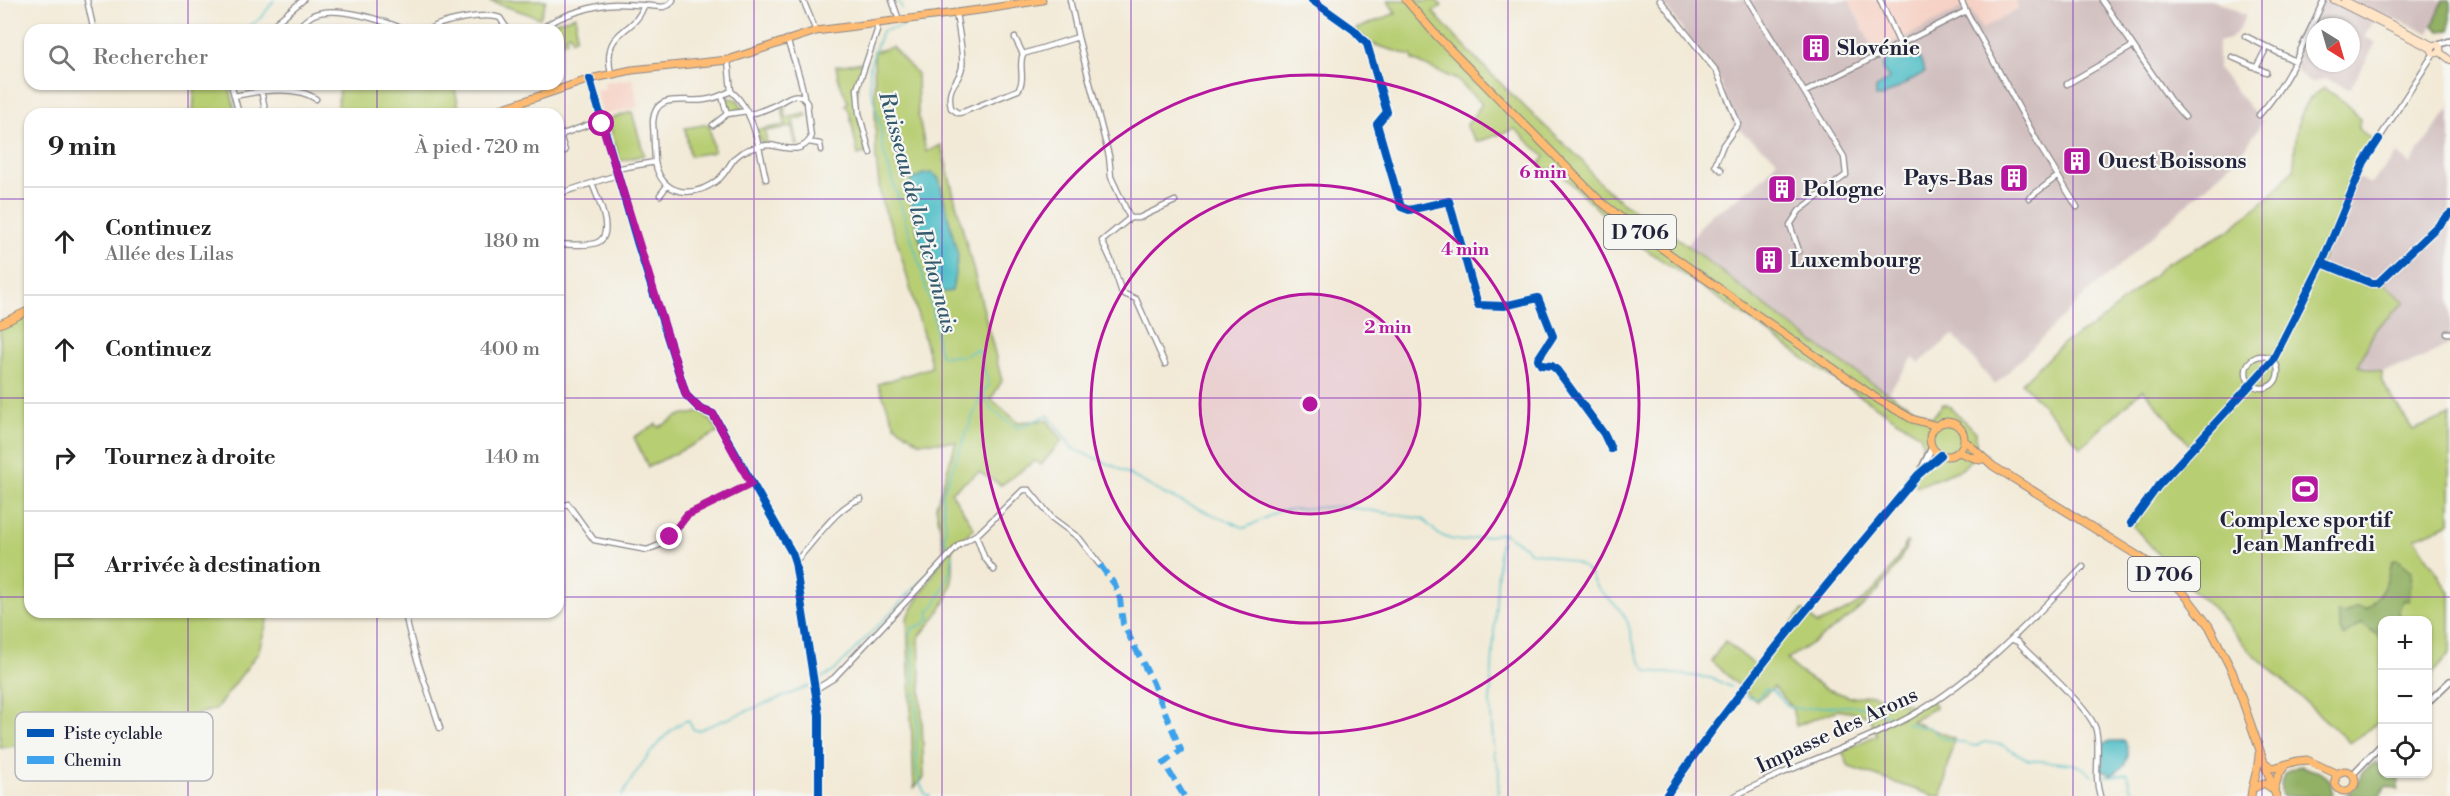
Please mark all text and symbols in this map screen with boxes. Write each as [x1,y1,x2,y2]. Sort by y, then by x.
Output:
north arrow [2306,18,2360,72]
search box [24,24,564,90]
building icon: Slovénie [1800,32,1832,64]
place label: Slovénie [1837,36,1920,62]
icon: search [45,41,78,74]
text: Rechercher [93,44,208,71]
water label: Ruisseau de la Pichonnais [872,88,963,336]
route start [588,110,614,136]
text: 9 min [48,131,116,163]
text: À pied · 720 m [415,135,540,160]
building icon: Ouest Boissons [2061,145,2093,177]
place label: Ouest Boissons [2098,149,2247,175]
text: 6 min [1519,161,1567,184]
building icon: Pays-Bas [1998,162,2030,194]
place label: Pays-Bas [1904,166,1993,192]
building icon: Pologne [1766,173,1798,205]
place label: Pologne [1803,177,1884,203]
text: Continuez [105,215,211,242]
road number: D 706 [1604,215,1676,249]
icon: ahead [48,225,81,258]
text: 180 m [485,229,540,254]
text: 4 min [1441,238,1489,261]
text: Allée des Lilas [105,242,234,267]
building icon: Luxembourg [1753,244,1785,276]
place label: Luxembourg [1790,248,1921,274]
text: 2 min [1364,316,1412,339]
icon: ahead [48,333,81,366]
text: Continuez [105,336,211,363]
text: 400 m [480,337,540,362]
centre of rings [1300,394,1320,414]
icon: right [48,441,81,474]
text: Tournez à droite [105,444,276,471]
text: 140 m [485,445,540,470]
sports icon: Complexe sportif Jean Manfredi [2289,473,2321,505]
place label: Complexe sportif Jean Manfredi [2219,508,2393,558]
route end [656,523,682,549]
icon: arrive [48,549,81,582]
text: Arrivée à destination [105,552,321,579]
road number: D 706 [2128,557,2200,591]
map controls [2378,616,2432,778]
button: + [2378,616,2432,670]
button: − [2378,670,2432,724]
street label: Impasse des Arons [1753,682,1922,780]
legend [15,712,213,781]
text: Piste cyclable [64,724,162,744]
button: locate [2378,724,2432,778]
text: Chemin [64,751,122,771]

